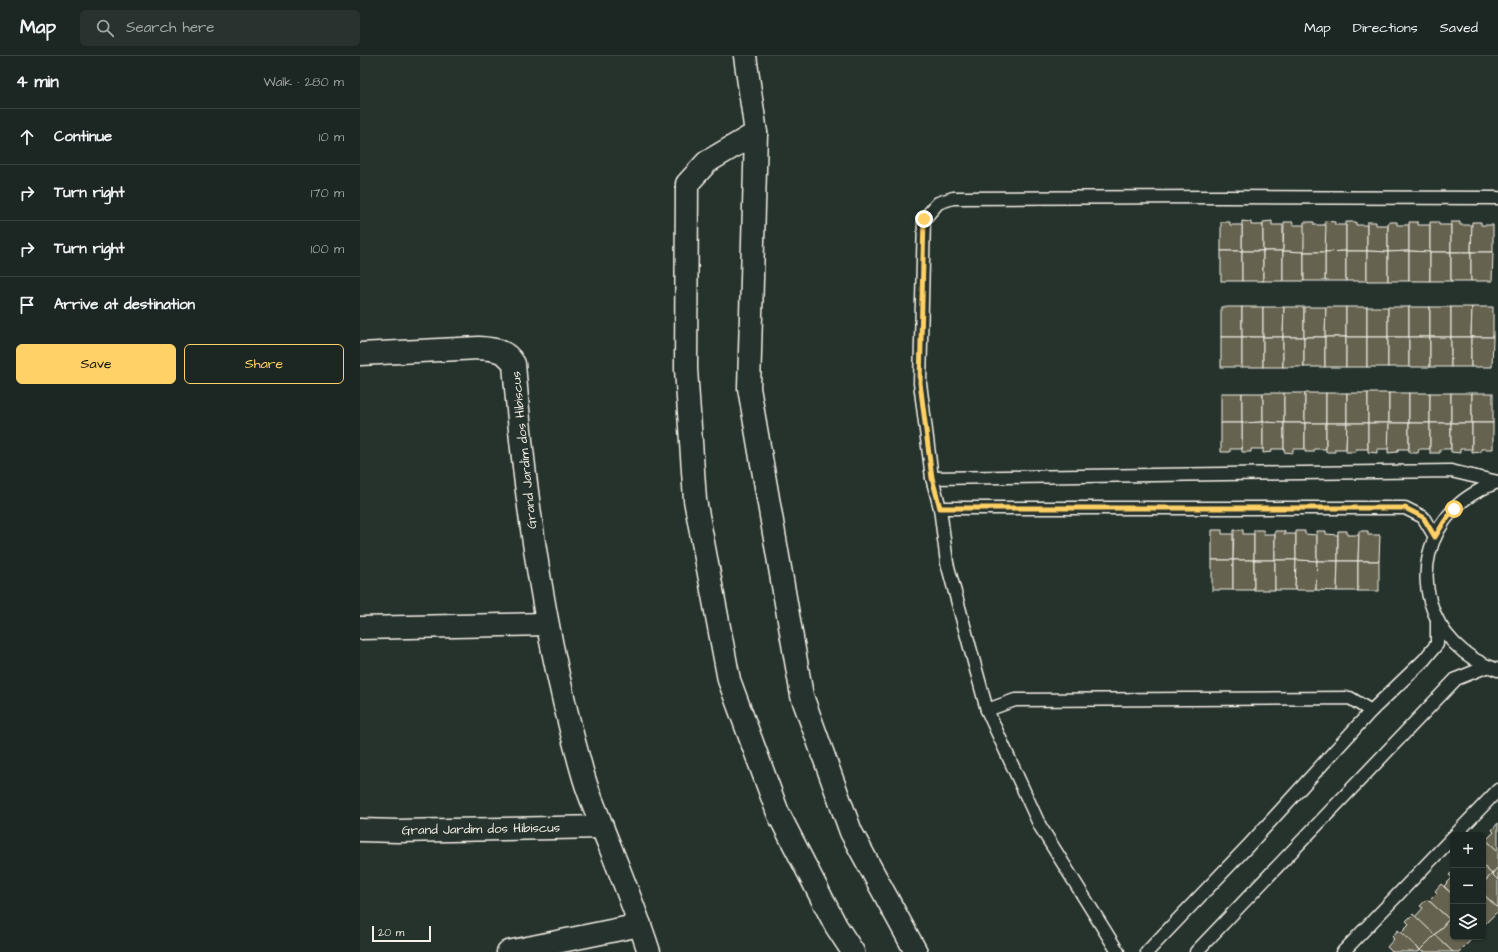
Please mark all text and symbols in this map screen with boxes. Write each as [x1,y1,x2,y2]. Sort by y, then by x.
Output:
search box [80,10,360,46]
text: Map [20,14,56,41]
icon: search [94,17,116,39]
text: Search here [126,17,215,38]
text: Map [1304,18,1331,38]
text: Directions [1353,18,1418,38]
text: Saved [1440,18,1478,38]
text: 4 min [16,70,59,94]
text: Walk · 280 m [263,73,344,91]
icon: ahead [16,126,38,148]
text: Continue [54,126,112,147]
text: 10 m [319,128,344,146]
icon: right [16,182,38,204]
text: Turn right [54,182,125,203]
text: 170 m [311,184,344,202]
route end [915,210,933,228]
icon: right [16,238,38,260]
text: Turn right [54,238,125,259]
text: 100 m [311,240,344,258]
icon: arrive [16,294,38,316]
text: Arrive at destination [54,294,195,315]
button: Save [16,344,176,384]
button: Share [184,344,344,384]
street label: Grand Jardim dos Hibiscus [507,370,541,530]
route start [1445,500,1463,518]
street label: Grand Jardim dos Hibiscus [402,819,561,839]
map controls [1450,832,1486,940]
button: + [1450,832,1486,868]
button: − [1450,868,1486,904]
button: layers [1450,904,1486,940]
scale bar [372,924,431,943]
text: 20 m [378,925,404,940]

